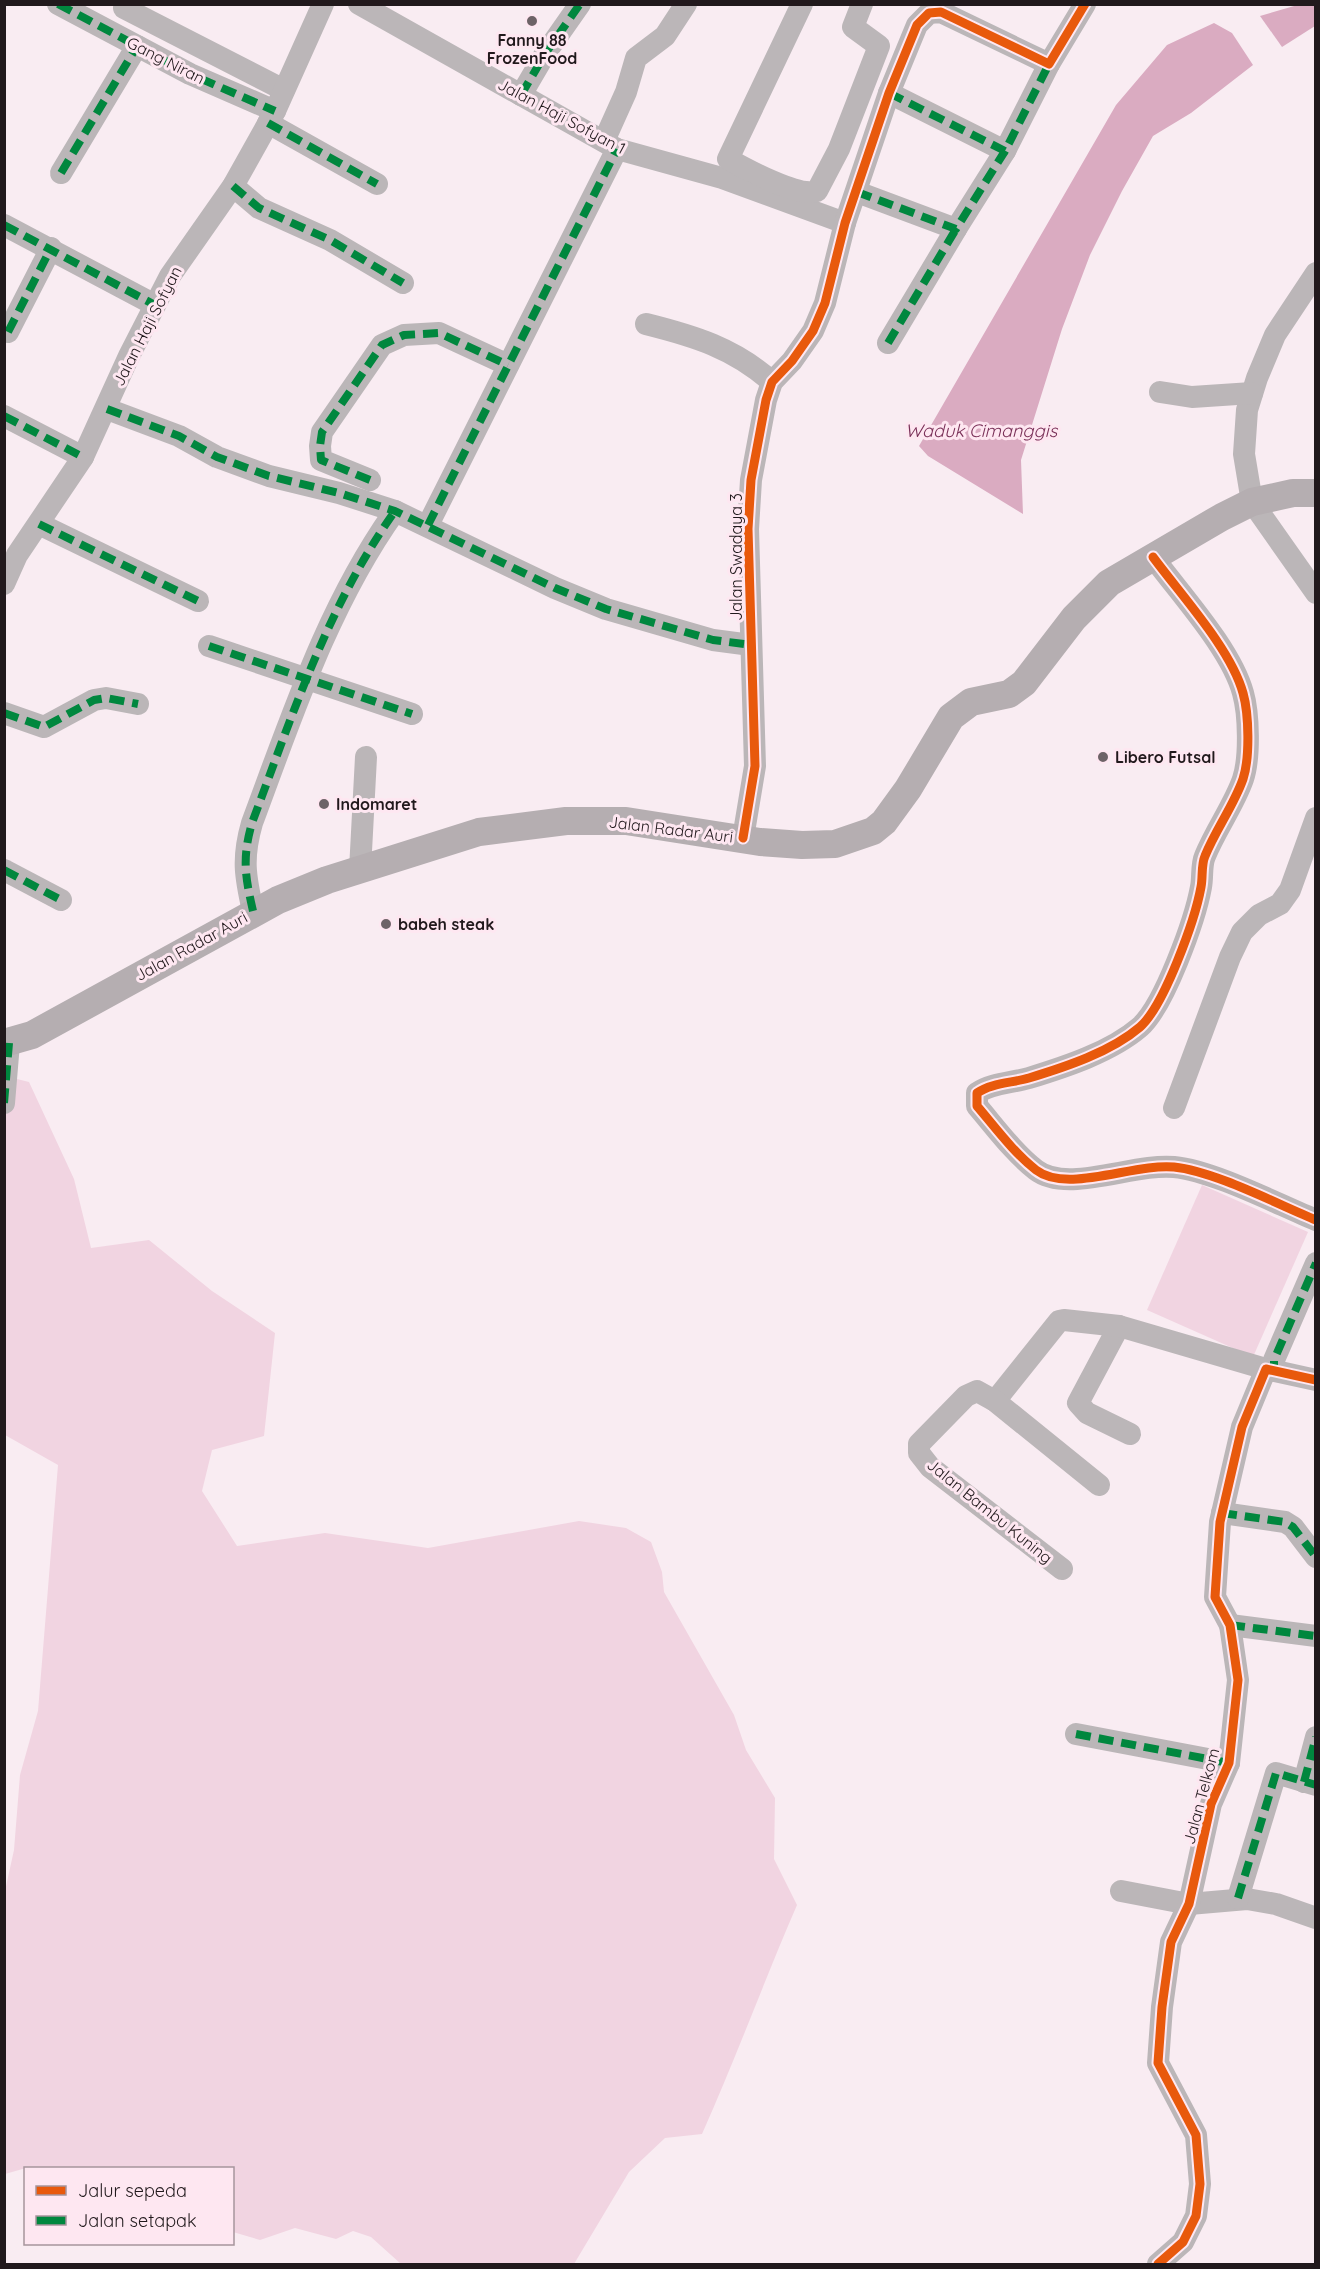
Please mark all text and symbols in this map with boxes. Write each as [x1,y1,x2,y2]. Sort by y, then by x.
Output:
marker: Fanny 88 FrozenFood [525,14,539,28]
place label: Fanny 88 FrozenFood [487,30,577,68]
street label: Gang Niran [124,32,208,88]
street label: Jalan Haji Sofyan 1 [495,74,629,158]
street label: Jalan Haji Sofyan [108,263,186,389]
water label: Waduk Cimanggis [905,419,1059,442]
street label: Jalan Swadaya 3 [726,493,746,621]
place label: Libero Futsal [1115,747,1216,767]
marker: Libero Futsal [1096,750,1110,764]
place label: Indomaret [336,794,417,814]
marker: Indomaret [317,797,331,811]
street label: Jalan Radar Auri [608,811,734,847]
street label: Jalan Radar Auri [131,907,251,985]
place label: babeh steak [398,914,494,934]
marker: babeh steak [379,917,393,931]
street label: Jalan Bambu Kuning [923,1454,1057,1568]
street label: Jalan Telkom [1179,1746,1223,1846]
legend [24,2167,234,2245]
text: Jalur sepeda [78,2179,187,2202]
text: Jalan setapak [78,2209,197,2232]

